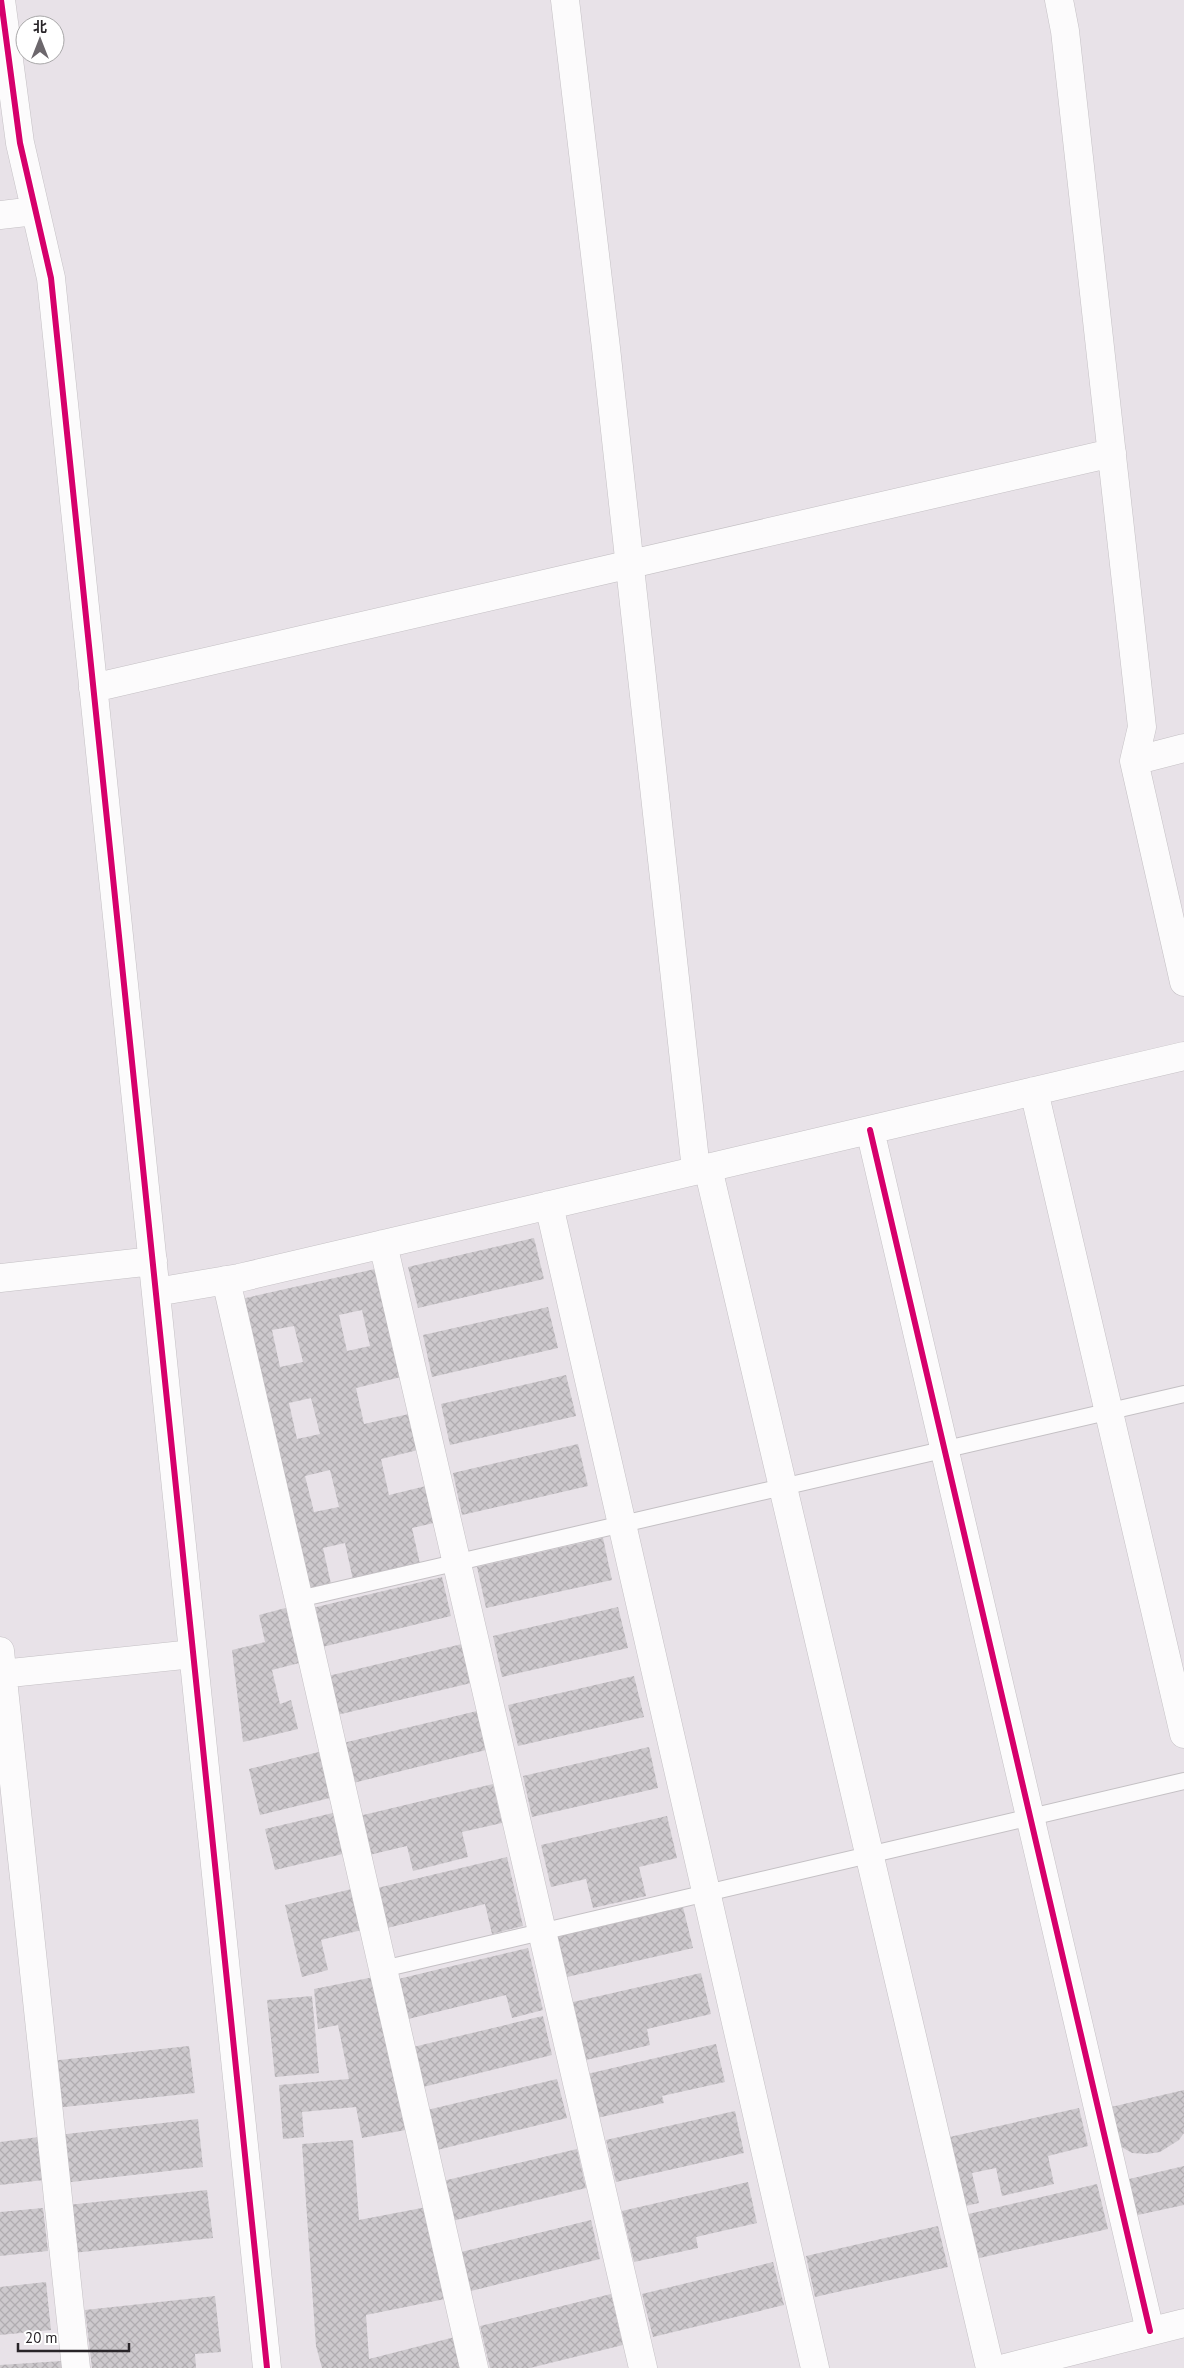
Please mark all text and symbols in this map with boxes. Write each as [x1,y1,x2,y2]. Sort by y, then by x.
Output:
north arrow [15,15,65,65]
text: 北 [33,18,47,36]
scale bar [18,2320,129,2352]
text: 20 m [25,2328,58,2347]

